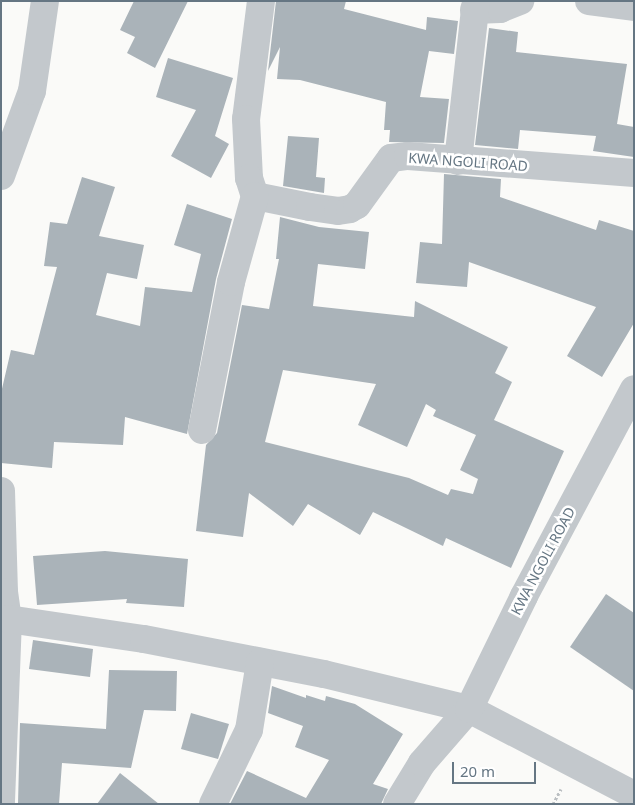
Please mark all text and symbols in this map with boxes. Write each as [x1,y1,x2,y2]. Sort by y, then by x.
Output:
street label: KWA NGOLI ROAD [408,149,528,175]
street label: KWA NGOLI ROAD [507,504,579,618]
scale bar [455,752,539,784]
text: 20 m [460,761,495,781]

